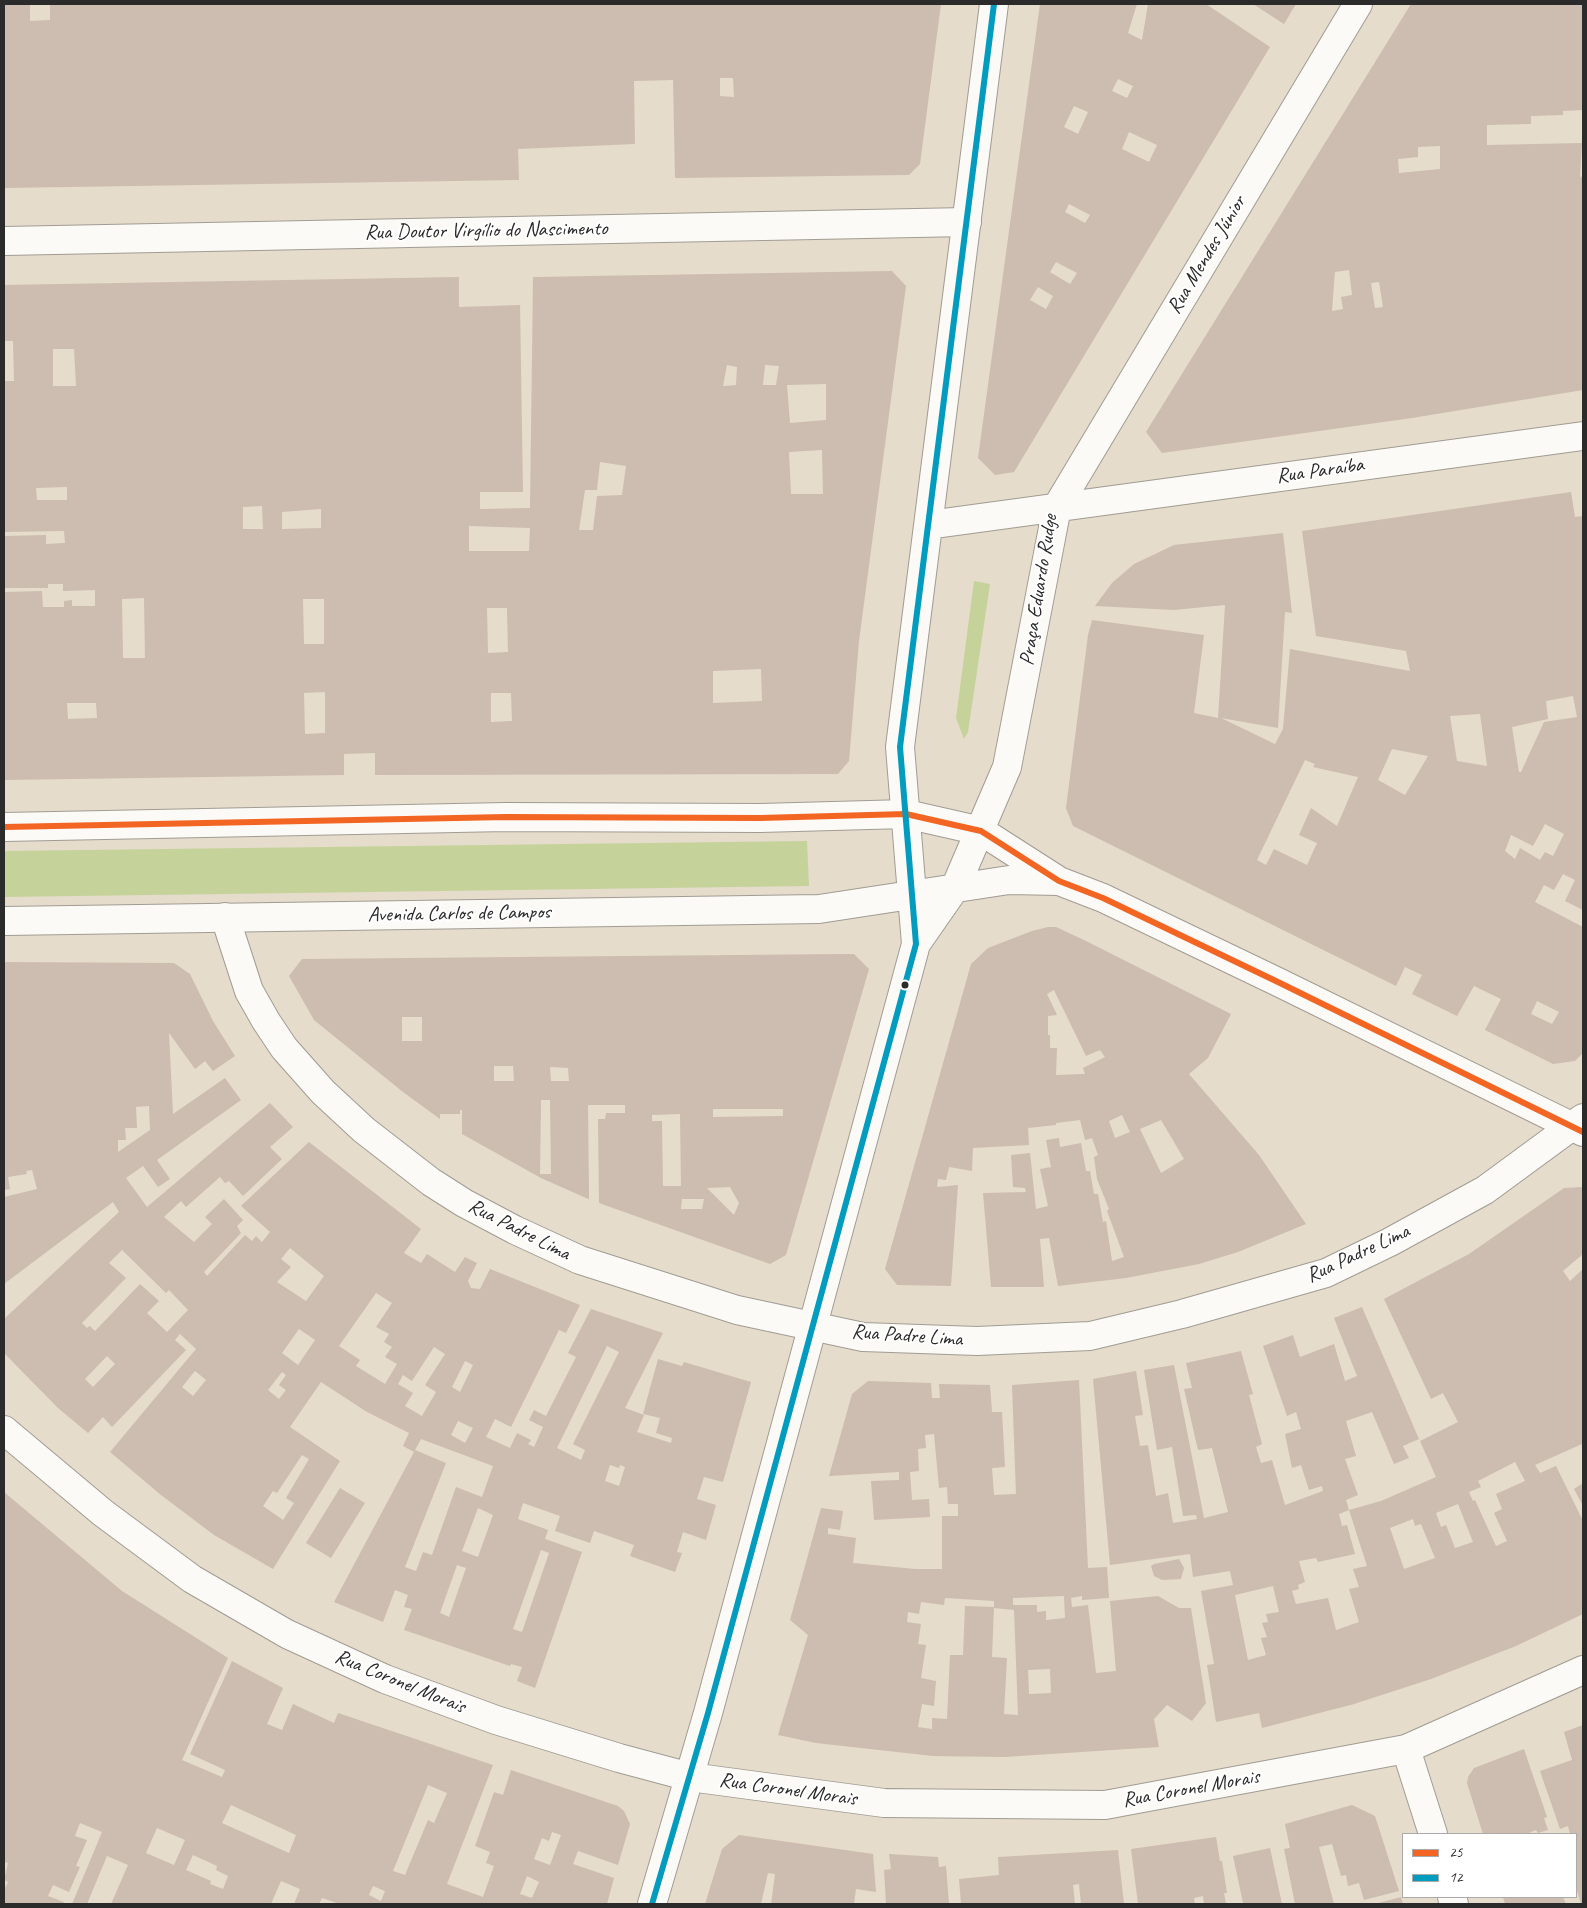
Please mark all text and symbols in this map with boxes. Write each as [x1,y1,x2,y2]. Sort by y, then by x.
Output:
street label: Rua Mendes Júnior [1162,191,1252,319]
street label: Rua Doutor Virgílio do Nascimento [364,216,608,246]
street label: Rua Paraíba [1275,452,1365,490]
street label: Praça Eduardo Rudge [1015,513,1063,667]
street label: Avenida Carlos de Campos [367,900,551,928]
unlabelled marker [900,980,910,990]
street label: Rua Padre Lima [464,1194,574,1266]
street label: Rua Padre Lima [1302,1219,1414,1289]
street label: Rua Padre Lima [851,1320,963,1352]
street label: Rua Coronel Morais [331,1644,469,1720]
street label: Rua Coronel Morais [1121,1765,1261,1813]
street label: Rua Coronel Morais [718,1768,858,1812]
legend [1402,1833,1577,1898]
text: 25 [1449,1843,1463,1862]
text: 12 [1449,1868,1463,1887]

